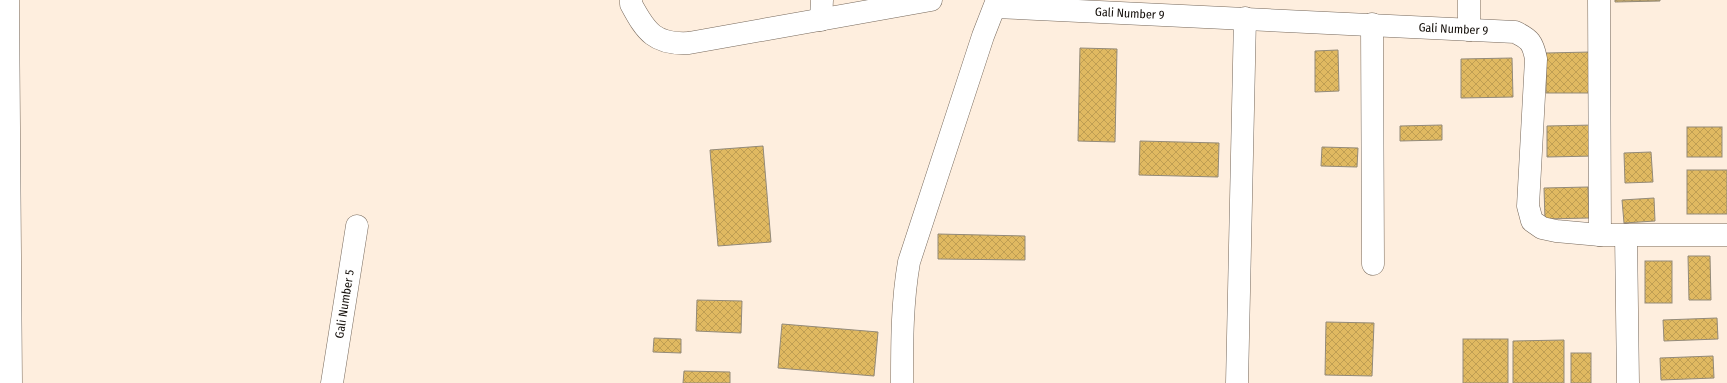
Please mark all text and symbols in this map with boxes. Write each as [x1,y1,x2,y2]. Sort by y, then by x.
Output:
street label: Gali Number 9 [1095,5,1165,22]
street label: Gali Number 9 [1418,20,1489,38]
street label: Gali Number 5 [332,268,357,339]

